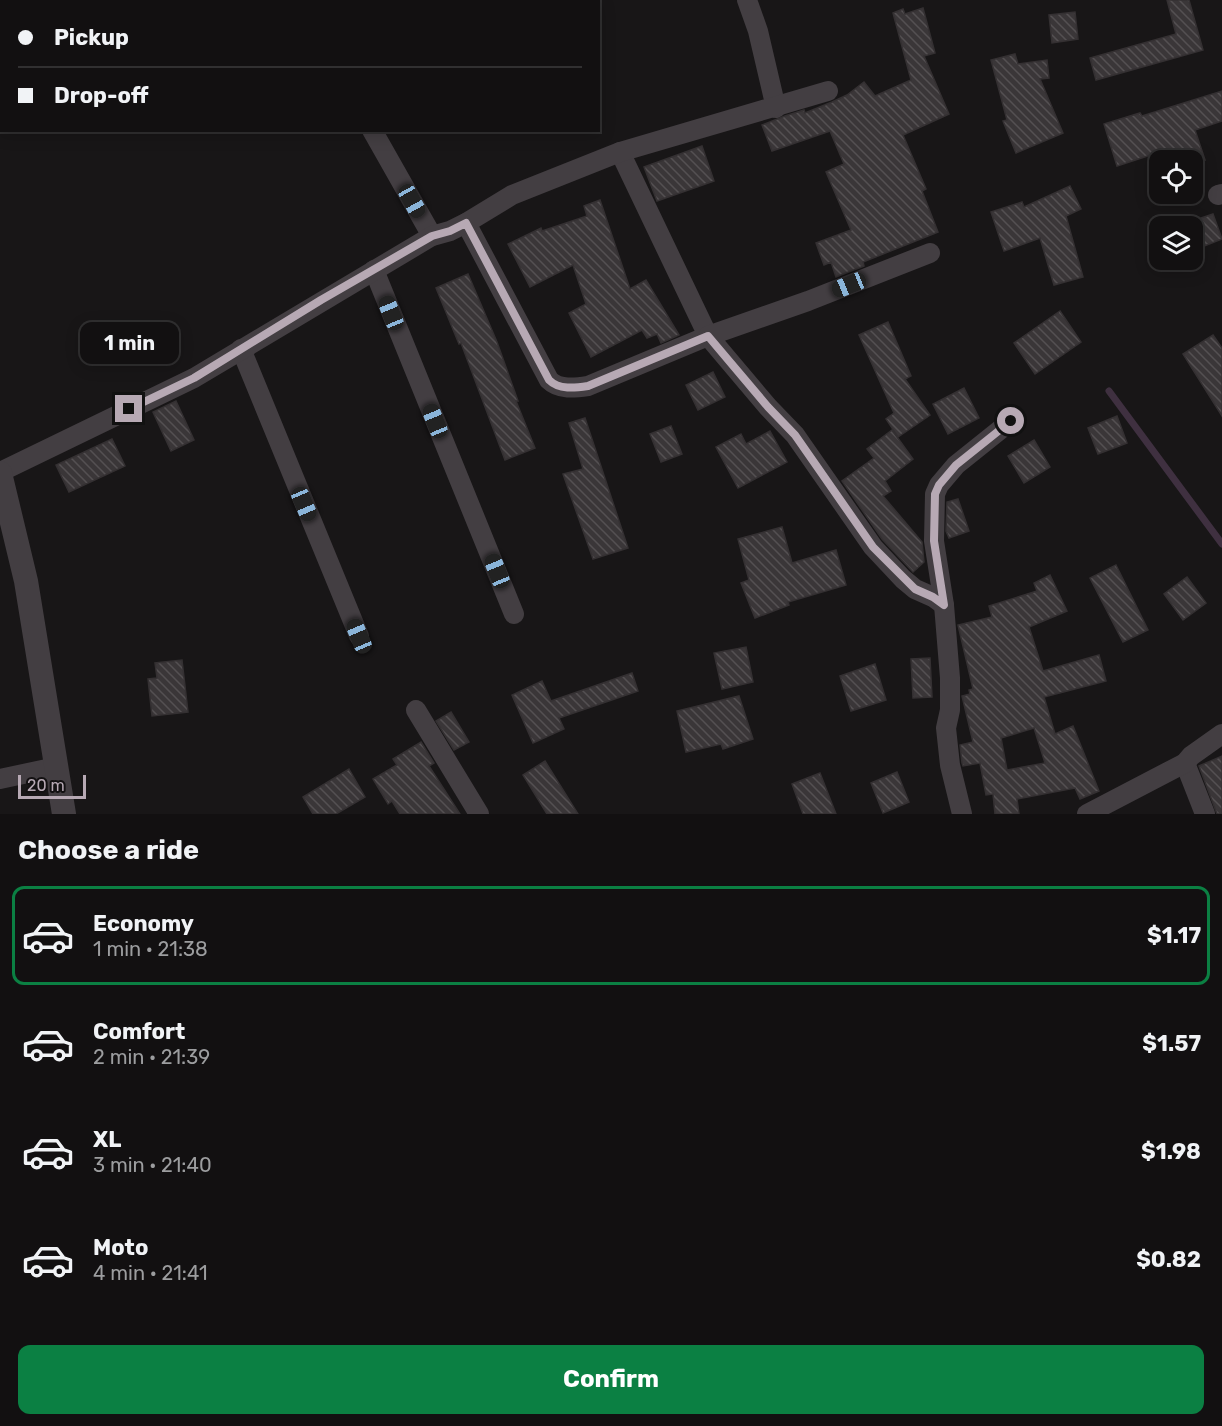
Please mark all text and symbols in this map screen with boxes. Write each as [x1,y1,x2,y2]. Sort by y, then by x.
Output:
text: Pickup [54,24,129,51]
text: Drop-off [54,82,149,109]
map controls [1149,150,1203,270]
button: locate [1149,150,1203,204]
car [395,181,429,221]
button: layers [1149,216,1203,270]
car [829,270,869,300]
car [376,293,406,333]
callout: 1 min [80,322,178,364]
text: 1 min [104,331,155,355]
route end [115,395,142,422]
car [420,401,450,441]
route start [997,407,1024,434]
car [289,484,319,524]
car [482,551,512,591]
car [344,616,374,656]
scale bar [18,772,86,800]
text: 20 m [27,776,65,795]
text: Choose a ride [18,834,199,866]
icon: car [21,909,75,963]
text: Economy [93,910,194,937]
text: $1.17 [1147,922,1201,949]
text: 1 min · 21:38 [93,937,208,961]
icon: car [21,1017,75,1071]
text: Comfort [93,1018,185,1045]
text: $1.57 [1142,1030,1201,1057]
text: 2 min · 21:39 [93,1045,210,1069]
icon: car [21,1125,75,1179]
text: XL [93,1126,121,1153]
text: $1.98 [1141,1138,1201,1165]
text: 3 min · 21:40 [93,1153,212,1177]
icon: car [21,1233,75,1287]
text: Moto [93,1234,148,1261]
text: $0.82 [1136,1246,1201,1273]
text: 4 min · 21:41 [93,1261,207,1285]
button: Confirm [18,1345,1204,1414]

